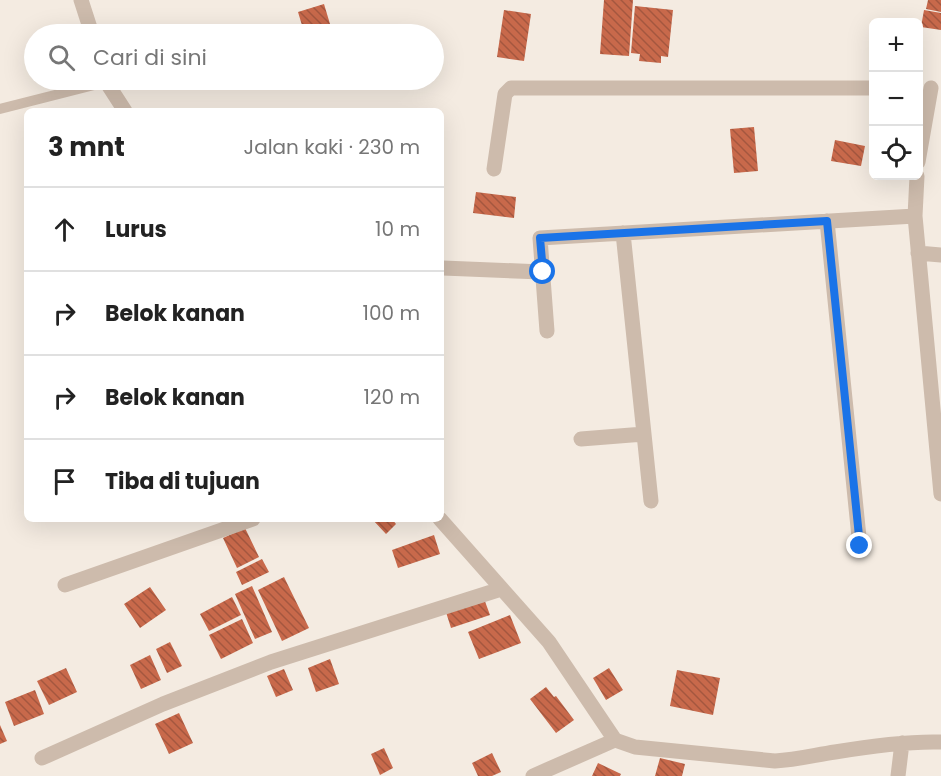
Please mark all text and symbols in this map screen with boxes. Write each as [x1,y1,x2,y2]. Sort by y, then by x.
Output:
map controls [869,18,923,180]
button: + [869,18,923,72]
search box [24,24,444,90]
icon: search [45,41,78,74]
text: Cari di sini [93,42,207,73]
button: − [869,72,923,126]
button: locate [869,126,923,180]
text: 3 mnt [48,129,125,165]
text: Jalan kaki · 230 m [244,133,420,161]
icon: ahead [48,213,81,246]
text: Lurus [105,214,167,245]
text: 10 m [375,215,420,243]
route start [529,258,555,284]
icon: right [48,297,81,330]
text: Belok kanan [105,298,245,329]
text: 100 m [363,299,420,327]
icon: right [48,381,81,414]
text: Belok kanan [105,382,245,413]
text: 120 m [364,383,420,411]
icon: arrive [48,465,81,498]
text: Tiba di tujuan [105,466,260,497]
route end [846,532,872,558]

